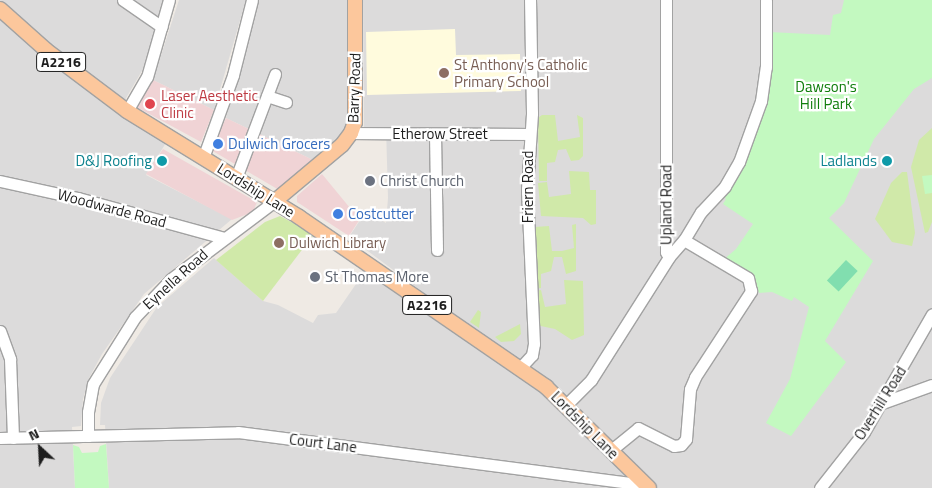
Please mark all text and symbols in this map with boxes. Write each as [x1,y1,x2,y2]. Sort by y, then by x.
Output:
road number: A2216 [36,51,86,74]
street label: Barry Road [344,53,364,123]
place label: St Anthony's Catholic Primary School [454,55,587,90]
marker: St Anthony's Catholic Primary School [438,67,450,79]
park label: Dawson's Hill Park [795,77,857,112]
place label: Laser Aesthetic Clinic [161,86,258,121]
marker: Laser Aesthetic Clinic [143,97,157,111]
street label: Etherow Street [392,125,488,143]
place label: Dulwich Grocers [228,135,330,153]
marker: Dulwich Grocers [212,138,224,150]
street label: Friern Road [519,151,537,223]
place label: D&J Roofing [75,152,152,170]
place label: Ladlands [820,152,877,170]
marker: D&J Roofing [156,155,168,167]
marker: Ladlands [881,155,893,167]
street label: Lordship Lane [214,159,298,221]
street label: Upland Road [657,165,675,245]
place label: Christ Church [380,172,464,190]
marker: Christ Church [364,175,376,187]
street label: Woodwarde Road [56,185,168,231]
place label: Costcutter [348,205,414,223]
marker: Costcutter [332,208,344,220]
place label: Dulwich Library [289,234,386,252]
marker: Dulwich Library [273,237,285,249]
street label: Eynella Road [139,245,211,313]
place label: St Thomas More [325,268,429,286]
marker: St Thomas More [309,271,321,283]
road number: A2216 [402,294,452,316]
street label: Overhill Road [850,363,910,443]
street label: Lordship Lane [548,388,622,462]
text: N [25,422,42,446]
north arrow [15,423,65,473]
street label: Court Lane [288,430,358,456]

